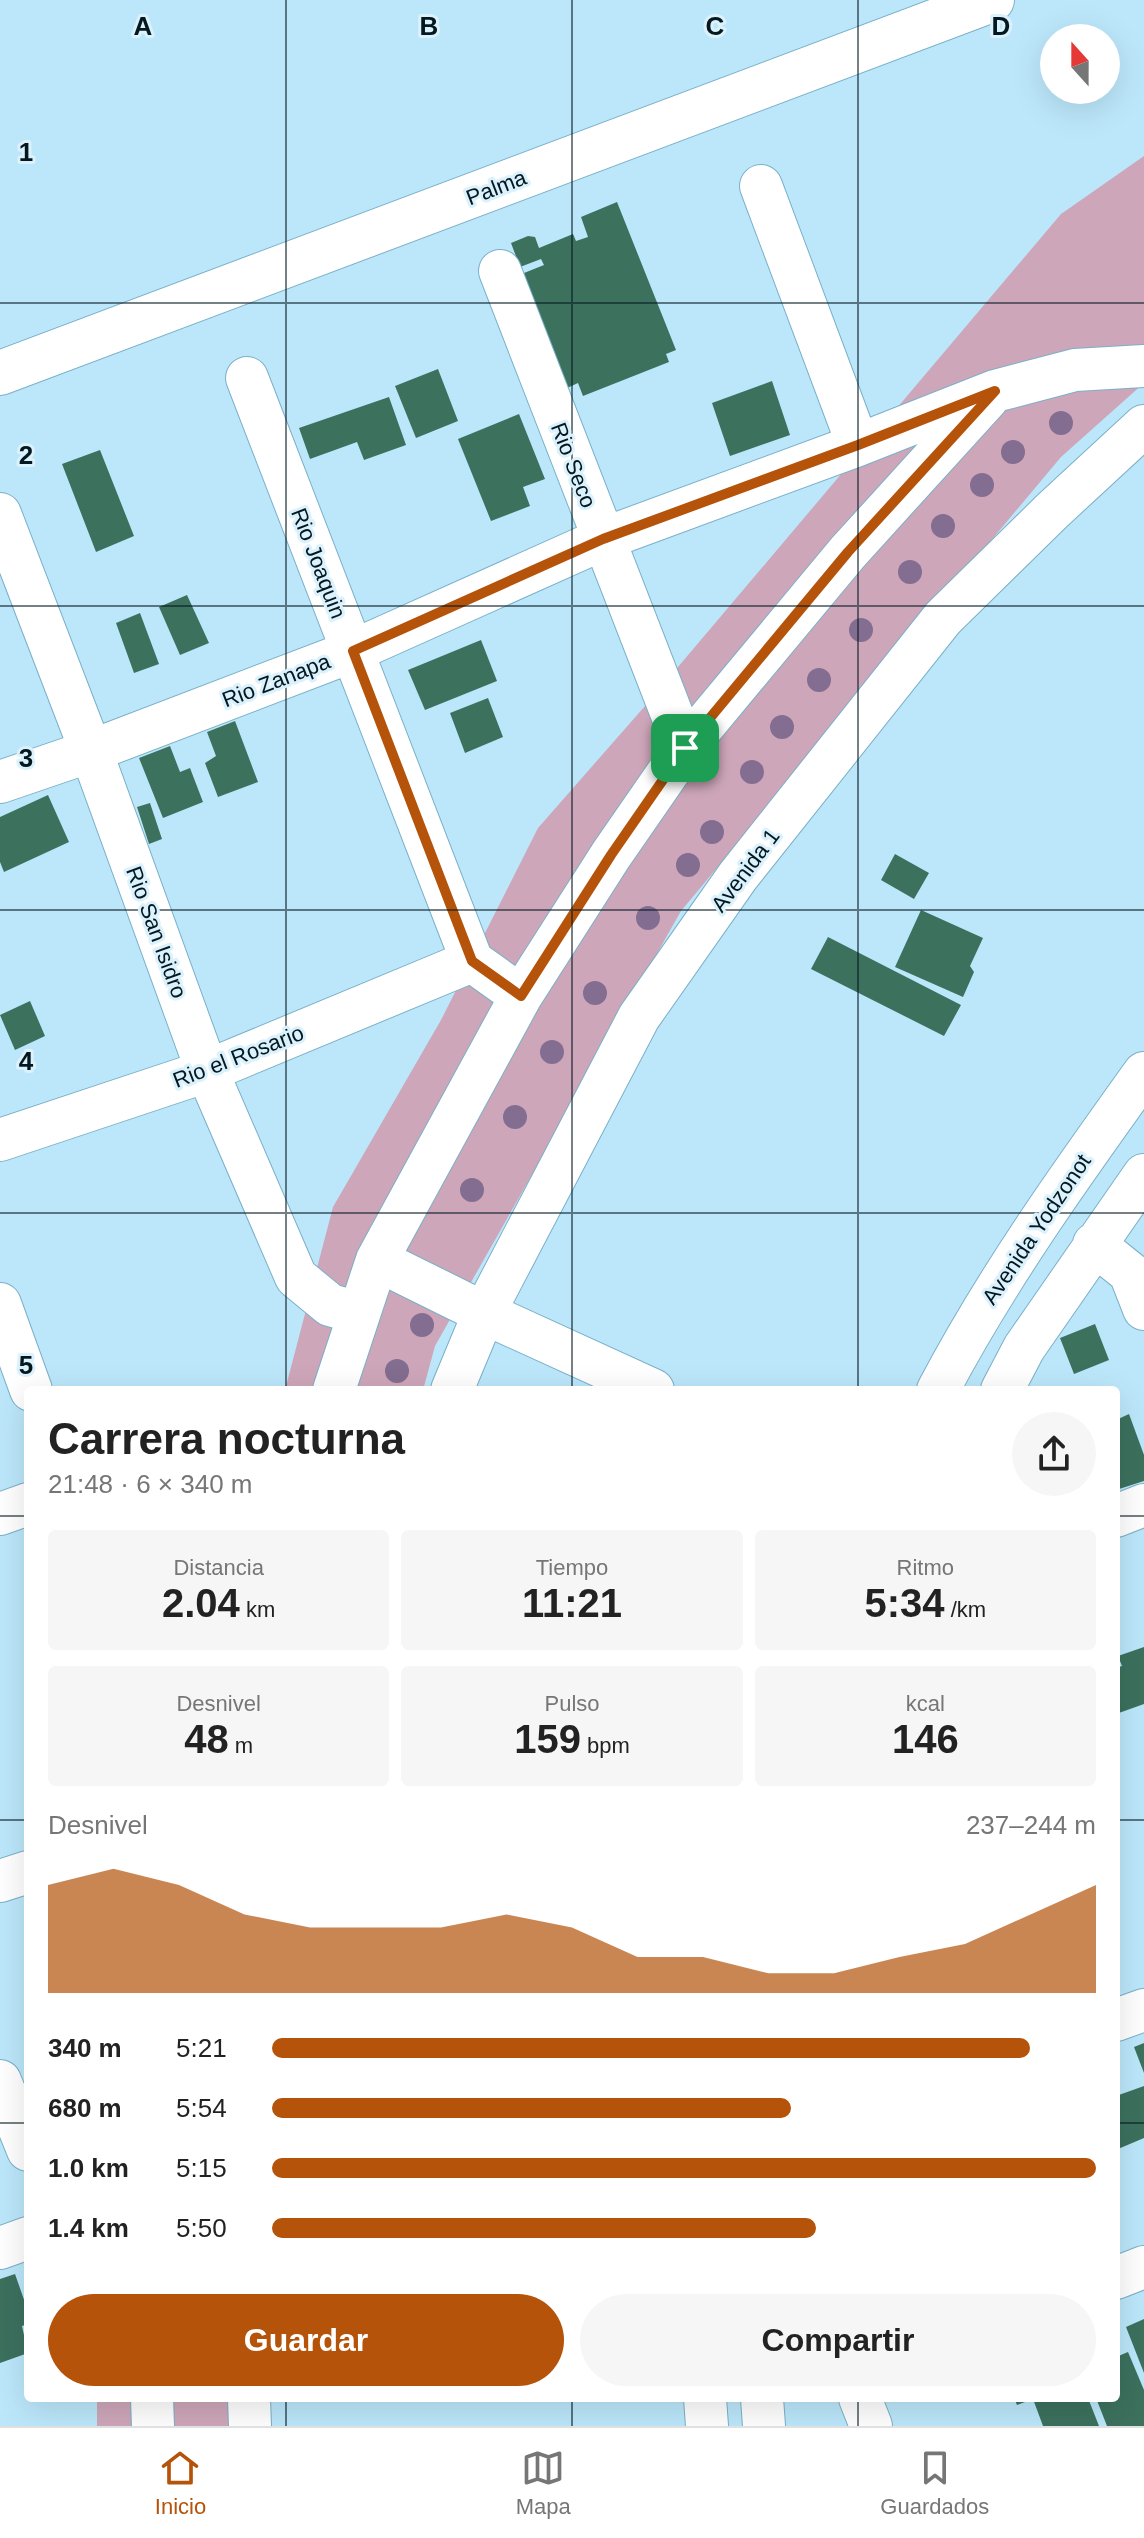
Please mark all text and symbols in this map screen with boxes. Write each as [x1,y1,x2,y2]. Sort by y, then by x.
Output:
text: A [134,11,153,41]
text: B [420,11,438,41]
text: C [706,11,725,41]
text: D [992,11,1010,41]
north arrow [1040,24,1120,104]
map controls [1040,24,1120,104]
text: 1 [19,137,33,167]
street label: Palma [463,164,530,210]
street label: Rio Seco [546,419,601,511]
text: 2 [19,440,33,470]
street label: Rio Joaquin [286,504,351,622]
street label: Rio Zanapa [219,648,334,713]
pin [651,714,719,782]
icon: arrive [663,726,707,770]
text: 3 [19,743,33,773]
street label: Avenida 1 [706,824,785,917]
street label: Rio San Isidro [121,863,192,1001]
street label: Rio el Rosario [169,1020,307,1093]
text: 4 [19,1046,34,1076]
street label: Avenida Yodzonot [977,1149,1096,1309]
text: 5 [19,1350,33,1380]
button: share [1012,1412,1096,1496]
text: Carrera nocturna [48,1414,405,1463]
text: 21:48 · 6 × 340 m [48,1469,253,1499]
text: Distancia [173,1555,264,1580]
text: Tiempo [536,1555,608,1580]
text: Ritmo [897,1555,954,1580]
text: 2.04 [162,1581,240,1625]
text: 11:21 [522,1581,622,1625]
text: 5:34 [865,1581,945,1625]
text: km [240,1597,275,1622]
text: /km [945,1597,986,1622]
text: Desnivel [176,1691,261,1716]
text: Pulso [544,1691,600,1716]
text: kcal [906,1691,945,1716]
text: 48 [184,1717,229,1761]
text: 159 [514,1717,581,1761]
text: 146 [892,1717,959,1761]
text: m [229,1733,253,1758]
text: bpm [581,1733,630,1758]
text: Desnivel [48,1810,148,1840]
text: 237–244 m [966,1810,1096,1840]
text: 340 m [48,2033,122,2063]
text: 5:21 [176,2033,227,2063]
text: 680 m [48,2093,122,2123]
text: 5:54 [176,2093,227,2123]
text: 1.0 km [48,2153,129,2183]
text: 5:15 [176,2153,227,2183]
text: 1.4 km [48,2213,129,2243]
text: 5:50 [176,2213,227,2243]
button: Guardar [48,2294,564,2386]
button: Compartir [580,2294,1096,2386]
tab: Inicio [155,2446,206,2520]
tab: Mapa [516,2446,571,2520]
tab: Guardados [880,2446,989,2520]

